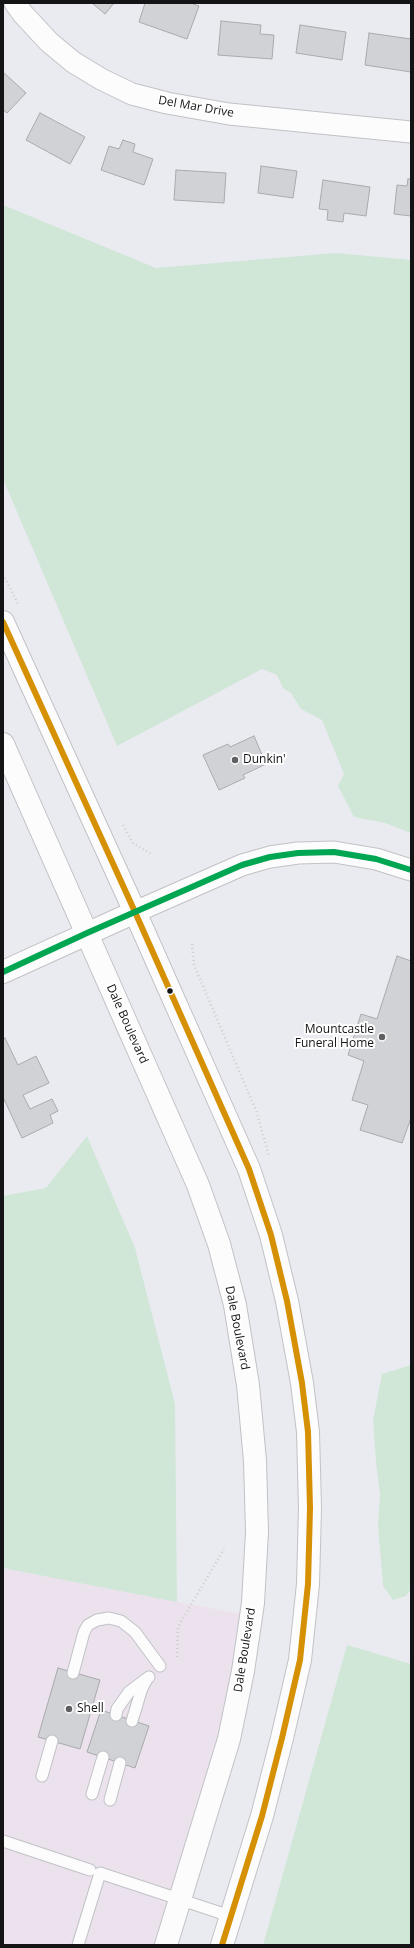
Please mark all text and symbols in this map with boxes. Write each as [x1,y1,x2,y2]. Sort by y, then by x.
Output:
street label: Del Mar Drive [157,93,235,121]
place label: Dunkin' [243,753,286,767]
marker: Dunkin' [230,755,240,765]
street label: Dale Boulevard [103,982,151,1066]
unlabelled marker [165,986,175,996]
place label: Mountcastle Funeral Home [295,1023,374,1051]
marker: Mountcastle Funeral Home [377,1032,387,1042]
street label: Dale Boulevard [222,1285,252,1371]
street label: Dale Boulevard [231,1607,259,1693]
place label: Shell [77,1702,104,1716]
marker: Shell [64,1704,74,1714]

